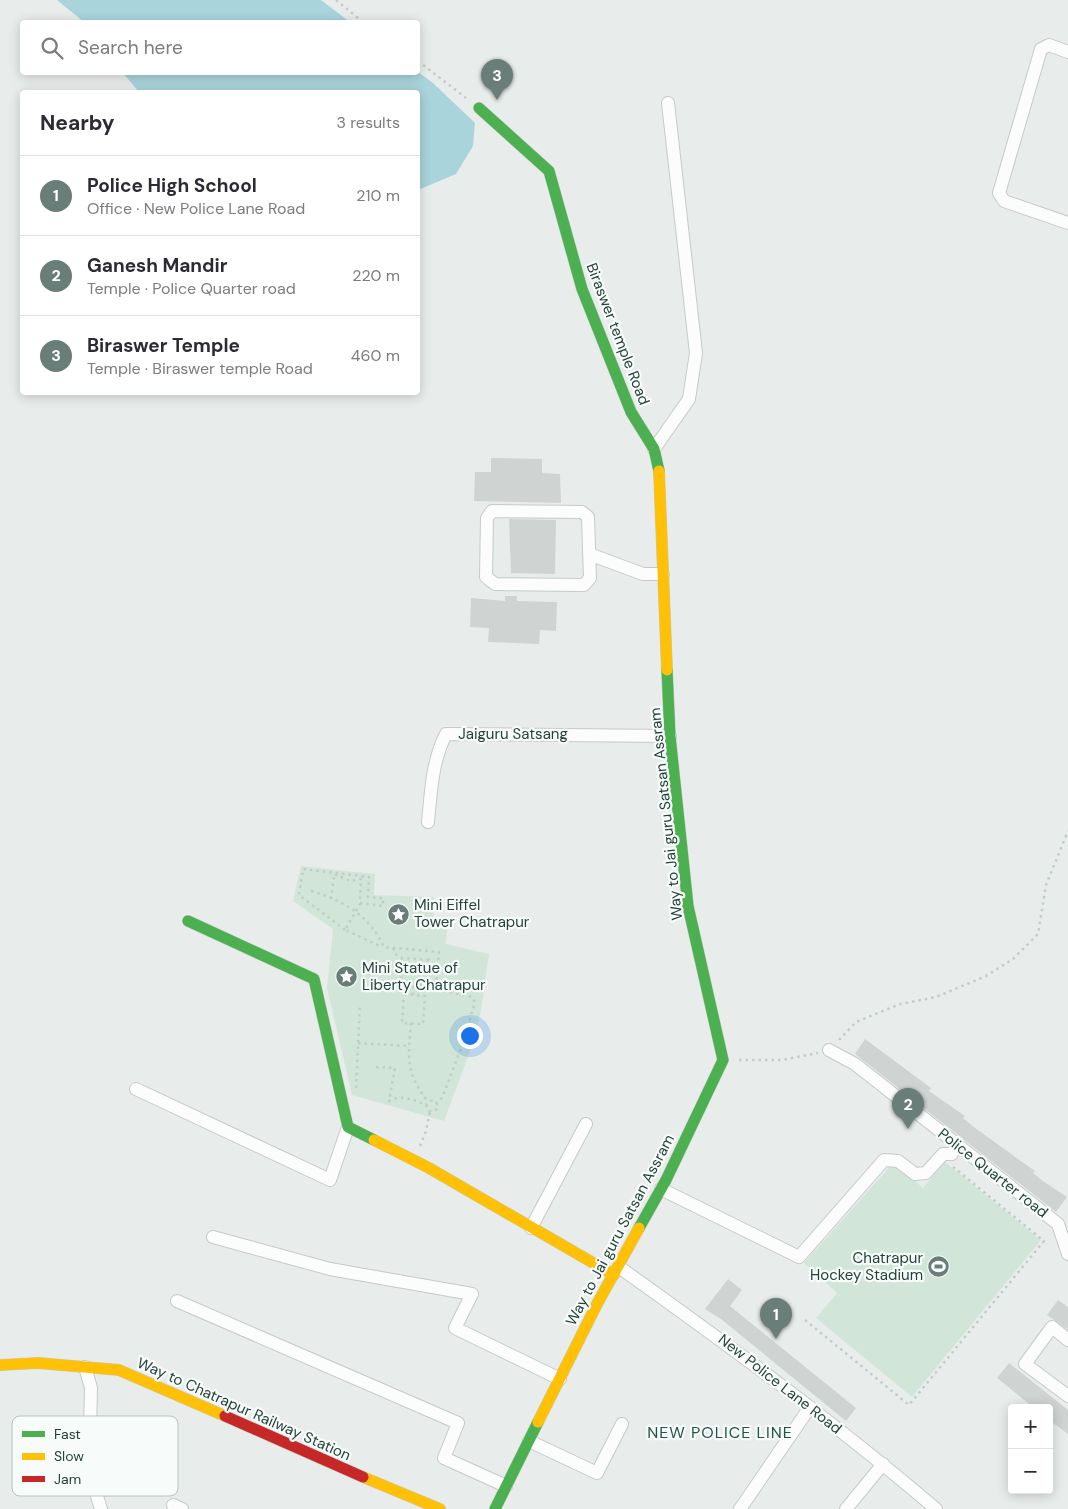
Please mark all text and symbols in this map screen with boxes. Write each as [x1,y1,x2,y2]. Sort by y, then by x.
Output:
search box [20,20,420,75]
icon: search [38,34,66,62]
text: Search here [78,35,183,60]
pin: 3 [481,59,513,100]
text: Nearby [40,109,114,137]
text: 3 results [337,112,400,133]
text: Police High School [87,173,257,198]
text: 1 [53,185,59,206]
text: 210 m [356,185,400,206]
text: Office · New Police Lane Road [87,198,305,219]
text: Ganesh Mandir [87,253,228,278]
street label: Biraswer temple Road [582,260,654,408]
text: 2 [51,265,61,286]
text: 220 m [352,265,400,286]
text: Temple · Police Quarter road [87,278,296,299]
text: Biraswer Temple [87,333,240,358]
text: 3 [51,345,61,366]
text: 460 m [351,345,400,366]
text: Temple · Biraswer temple Road [87,358,313,379]
street label: Way to Jai guru Satsan Assram [645,707,687,921]
street label: Jaiguru Satsang [458,724,568,744]
place label: Mini Eiffel Tower Chatrapur [414,895,530,932]
place icon: Mini Eiffel Tower Chatrapur [386,902,410,926]
place label: Mini Statue of Liberty Chatrapur [362,958,486,995]
place icon: Mini Statue of Liberty Chatrapur [334,965,358,989]
your location [457,1023,483,1049]
pin: 2 [892,1088,924,1129]
street label: Police Quarter road [934,1124,1052,1222]
street label: Way to Jai guru Satsan Assram [561,1131,679,1329]
place label: Chatrapur Hockey Stadium [810,1248,923,1285]
sports icon: Chatrapur Hockey Stadium [927,1255,951,1279]
pin: 1 [760,1298,792,1339]
street label: New Police Lane Road [714,1330,846,1438]
street label: Way to Chatrapur Railway Station [134,1353,354,1465]
map controls [1008,1404,1053,1494]
button: + [1008,1404,1053,1449]
legend [12,1416,178,1496]
district label: NEW POLICE LINE [647,1422,793,1443]
text: Fast [54,1425,81,1443]
text: Slow [54,1447,84,1465]
button: − [1008,1449,1053,1494]
text: Jam [54,1470,81,1488]

